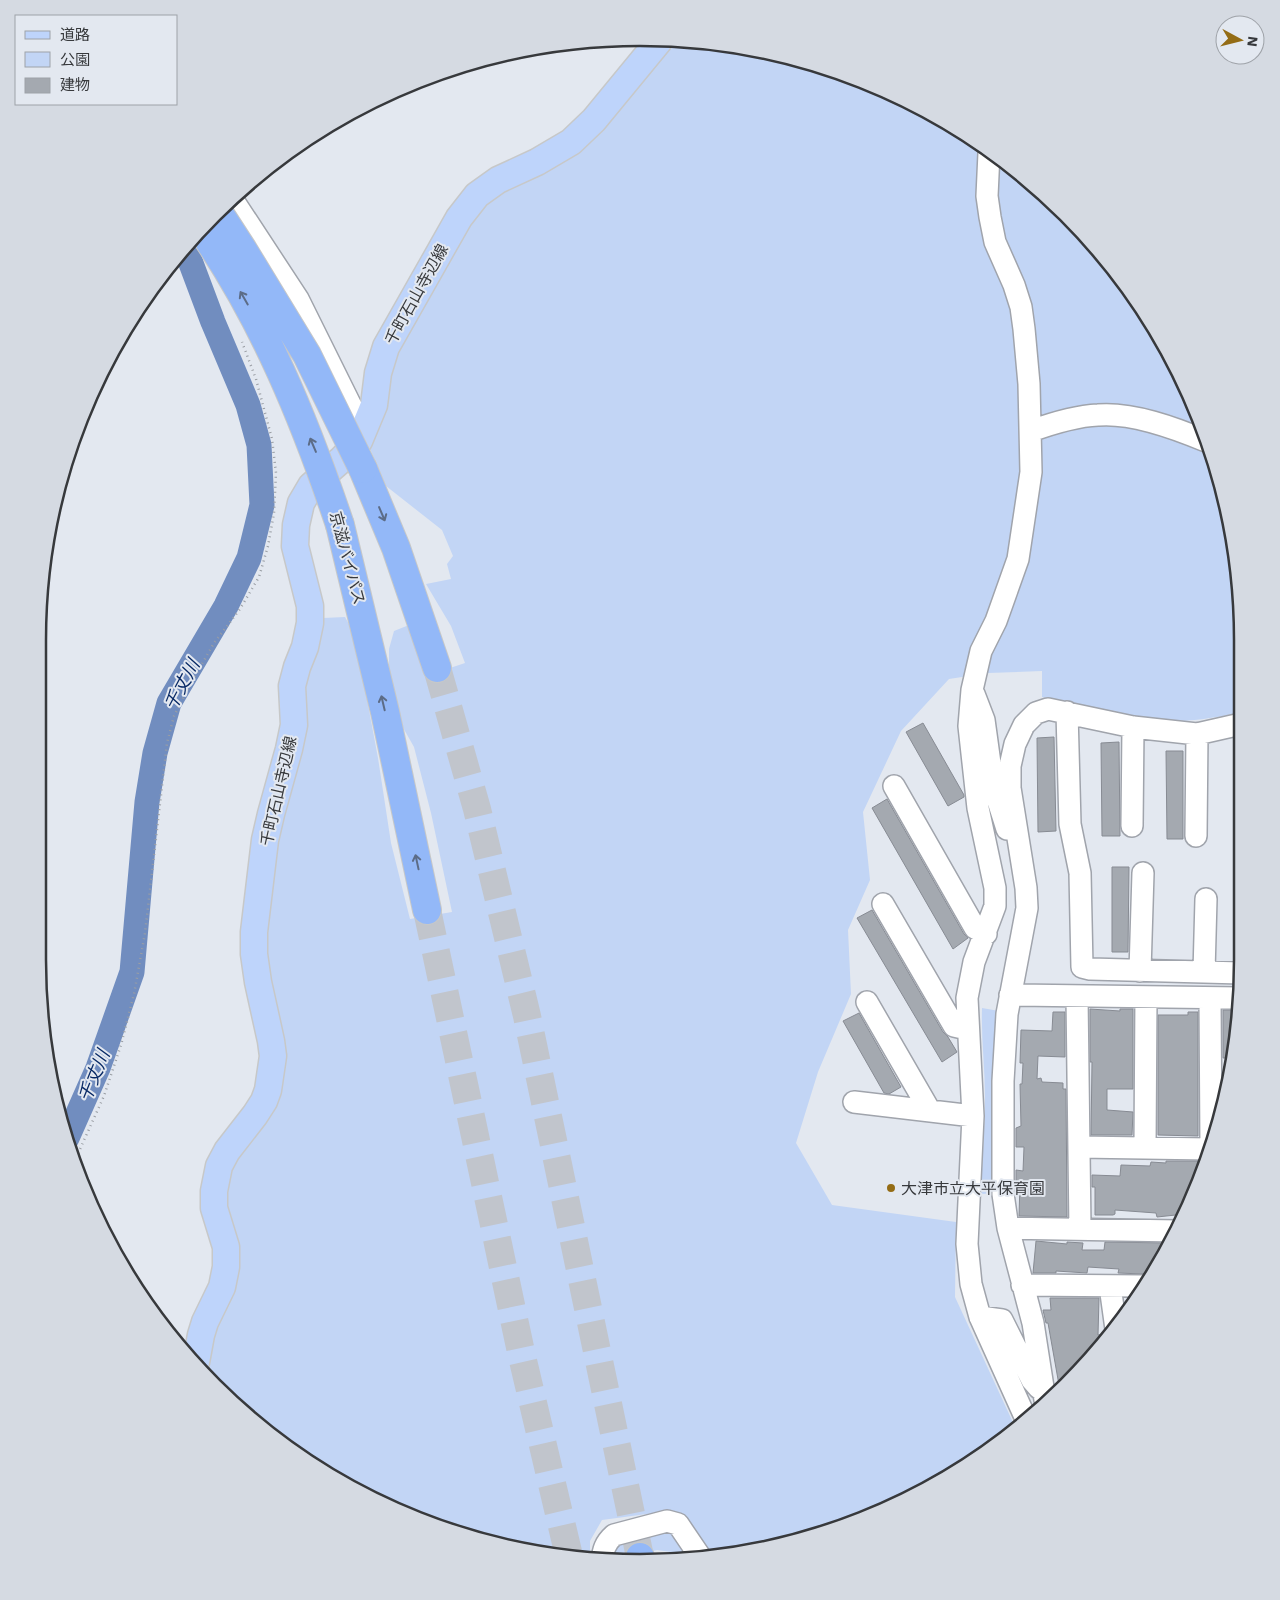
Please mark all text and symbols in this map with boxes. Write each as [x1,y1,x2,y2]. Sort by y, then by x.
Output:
legend [15,15,178,105]
north arrow [1215,15,1265,65]
text: 道路 [60,26,90,44]
text: N [1244,35,1261,48]
text: 公園 [60,51,90,69]
text: 建物 [60,76,90,94]
street label: 千町石山寺辺線 [381,241,452,348]
one-way arrow [239,292,249,306]
one-way arrow [307,438,317,453]
one-way arrow [377,506,387,521]
street label: 京滋バイパス [326,509,369,607]
water label: 千丈川 [160,654,204,714]
one-way arrow [378,696,387,712]
street label: 千町石山寺辺線 [257,734,300,848]
one-way arrow [412,855,421,871]
water label: 千丈川 [74,1045,114,1105]
place label: 大津市立大平保育園 [901,1179,1045,1198]
marker: 大津市立大平保育園 [885,1182,897,1194]

